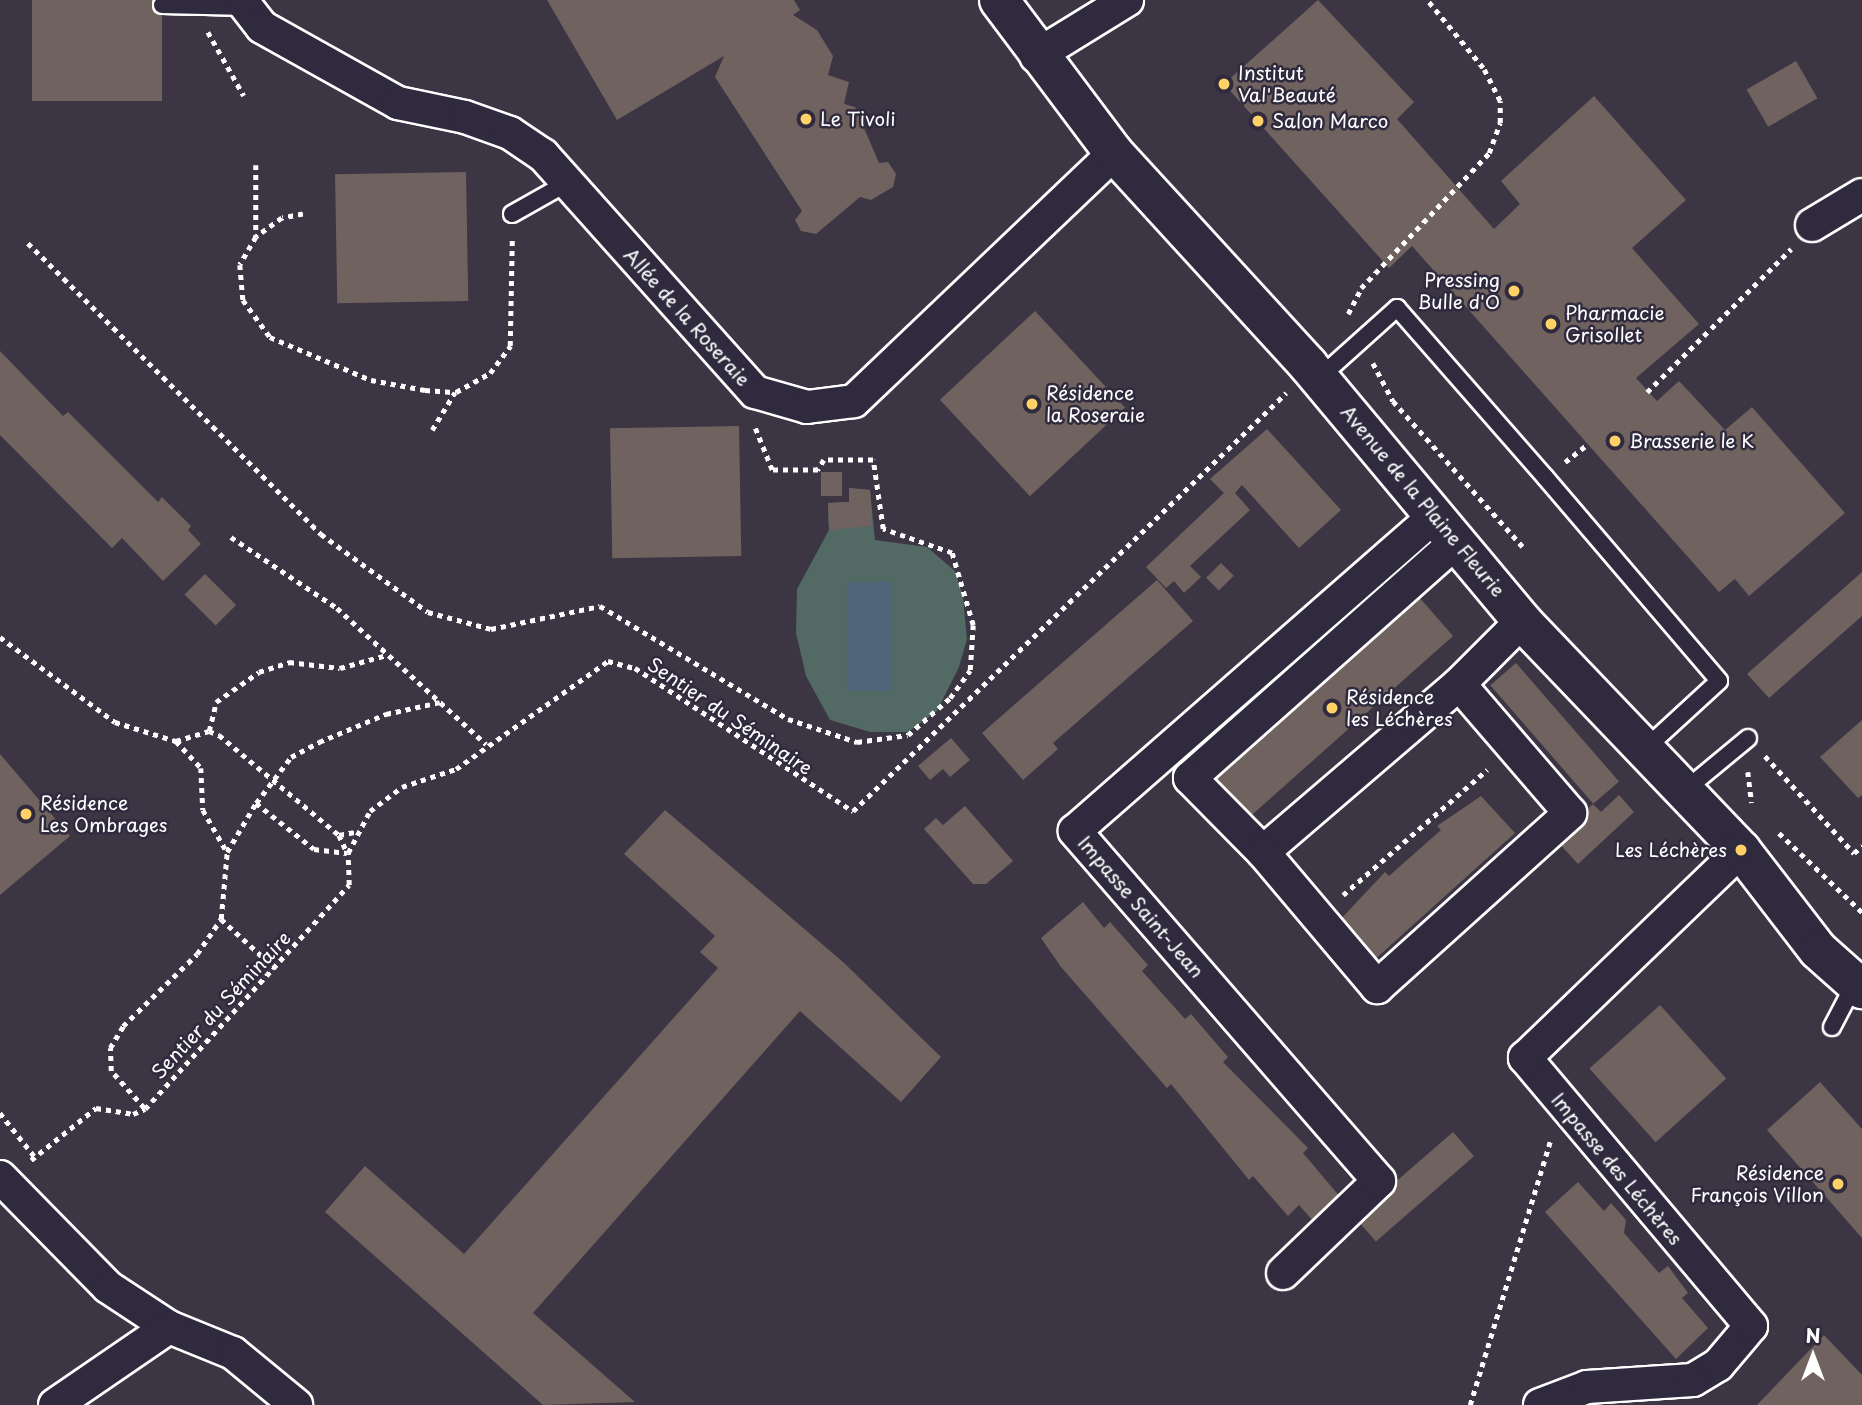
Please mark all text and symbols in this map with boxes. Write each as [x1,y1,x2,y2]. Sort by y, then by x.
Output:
place label: Institut Val'Beauté [1238,62,1336,106]
marker: Institut Val'Beauté [1216,76,1232,92]
place label: Le Tivoli [820,108,896,130]
place label: Salon Marco [1272,110,1389,132]
marker: Le Tivoli [798,111,814,127]
marker: Salon Marco [1250,113,1266,129]
street label: Allée de la Roseraie [618,242,756,392]
place label: Pressing Bulle d'O [1417,269,1500,313]
marker: Pressing Bulle d'O [1506,283,1522,299]
place label: Pharmacie Grisollet [1565,302,1665,346]
marker: Pharmacie Grisollet [1543,316,1559,332]
place label: Résidence la Roseraie [1046,382,1147,426]
marker: Résidence la Roseraie [1024,396,1040,412]
street label: Avenue de la Plaine Fleurie [1336,400,1510,602]
place label: Brasserie le K [1629,430,1756,452]
marker: Brasserie le K [1607,433,1623,449]
street label: Sentier du Séminaire [644,653,816,779]
place label: Résidence les Léchères [1346,686,1455,730]
marker: Résidence les Léchères [1324,700,1340,716]
place label: Résidence Les Ombrages [40,792,169,836]
marker: Résidence Les Ombrages [18,806,34,822]
street label: Impasse Saint-Jean [1073,832,1209,982]
place label: Les Léchères [1612,839,1727,861]
marker: Les Léchères [1733,842,1749,858]
street label: Sentier du Séminaire [147,927,295,1083]
street label: Impasse des Léchères [1546,1087,1688,1251]
place label: Résidence François Villon [1691,1162,1824,1206]
marker: Résidence François Villon [1830,1176,1846,1192]
north arrow [1778,1321,1848,1391]
text: N [1805,1321,1821,1349]

